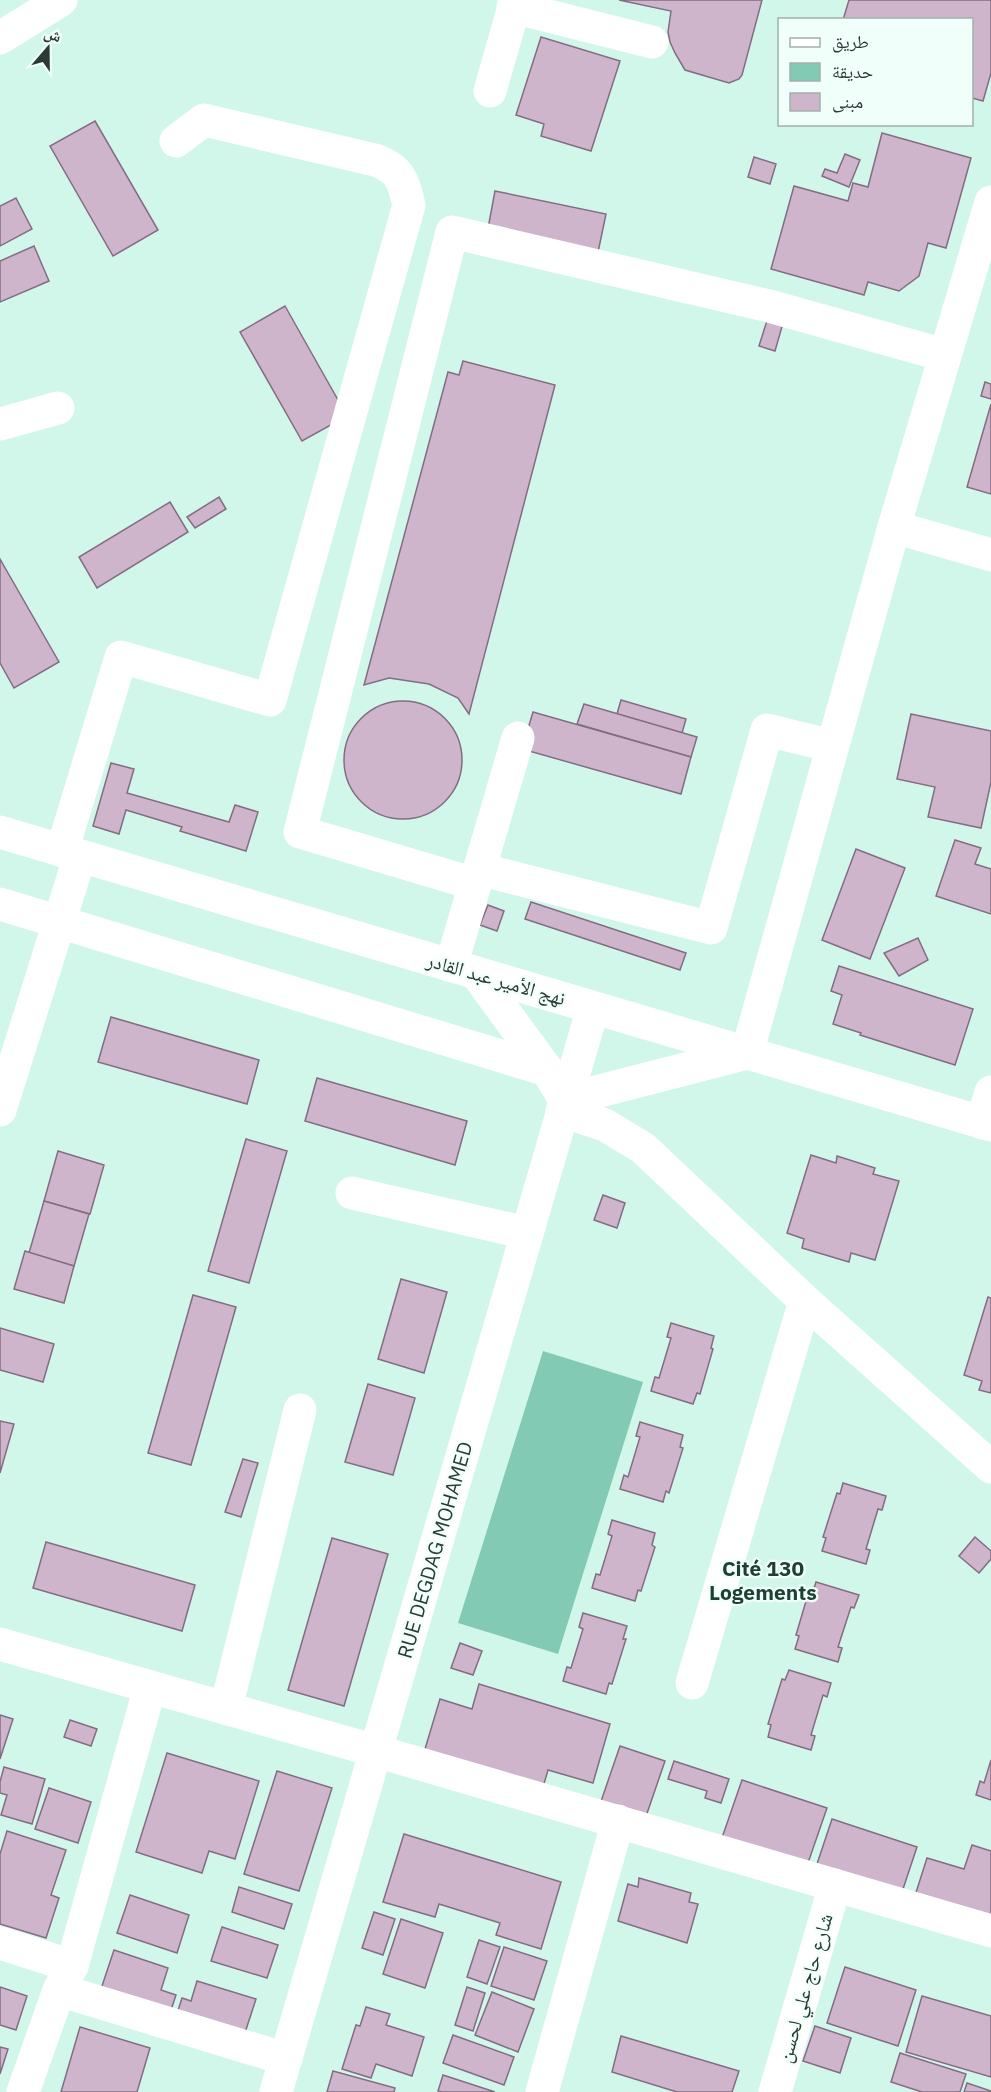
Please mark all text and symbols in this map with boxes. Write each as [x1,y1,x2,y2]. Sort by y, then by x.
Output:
north arrow [18,18,78,78]
legend [778,18,973,126]
text: ش [42,22,65,46]
text: طريق [832,30,869,53]
text: حديقة [832,60,873,83]
text: مبنى [832,90,863,113]
street label: نهج الأمير عبد القادر [423,946,569,1011]
street label: RUE DEGDAG MOHAMED [391,1438,478,1661]
district label: Cité 130 Logements [709,1554,817,1606]
street label: شارع حاج علي لحسن [770,1910,842,2066]

